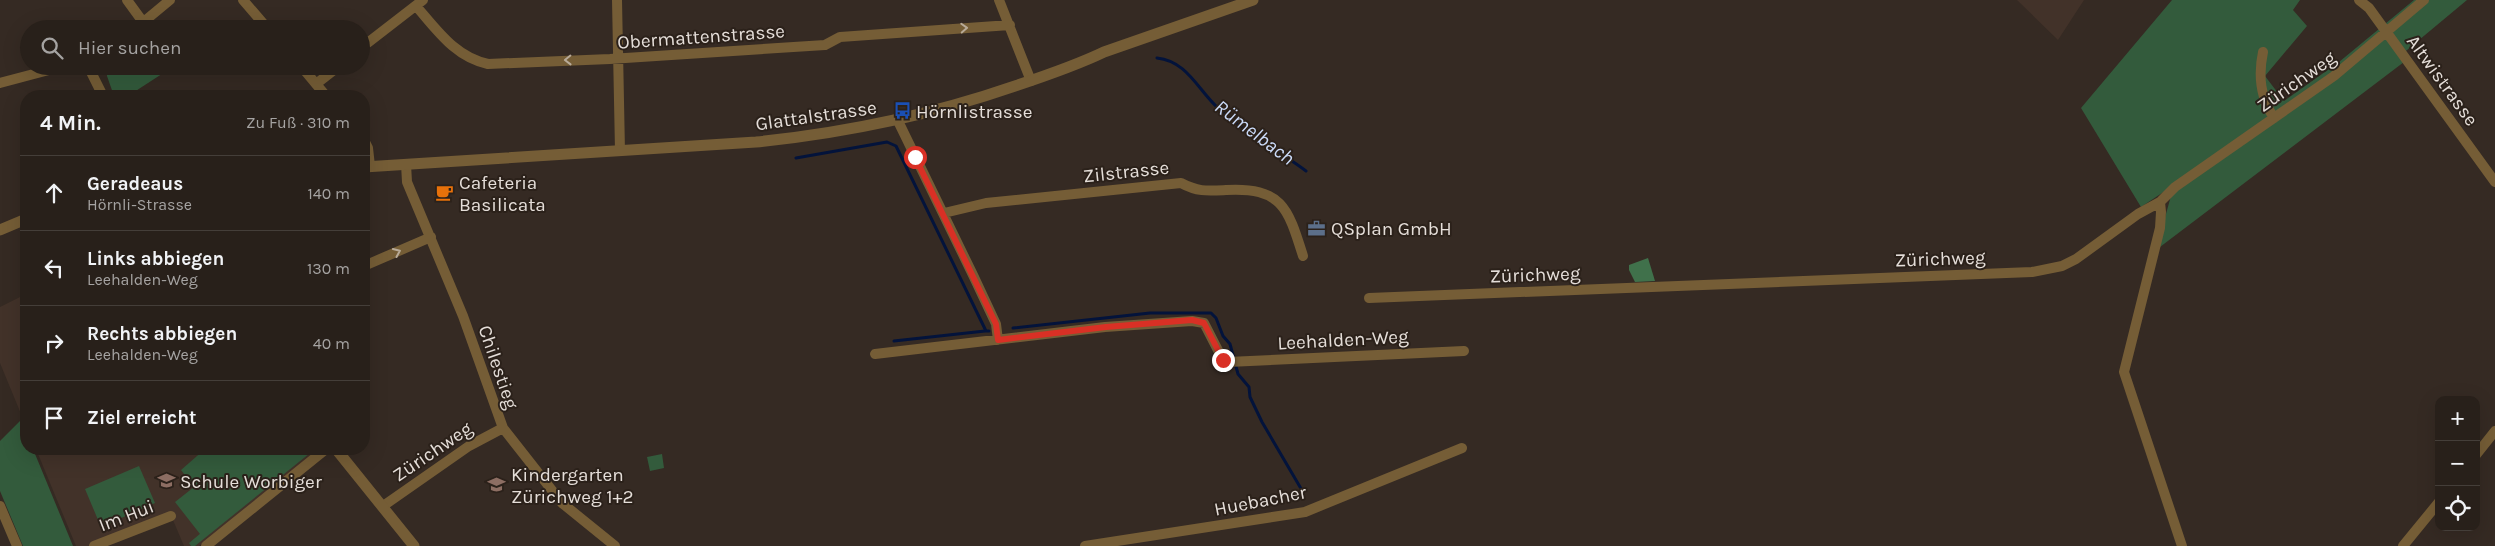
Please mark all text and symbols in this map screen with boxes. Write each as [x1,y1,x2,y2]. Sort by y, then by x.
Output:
search box [20,20,370,75]
street label: Obermattenstrasse [616,20,786,54]
one-way arrow [960,23,968,34]
street label: Altwistrasse [2402,31,2483,130]
icon: search [38,34,66,62]
text: Hier suchen [78,37,181,59]
street label: Zürichweg [2253,47,2340,117]
one-way arrow [564,55,572,65]
water label: Rümelbach [1210,95,1299,170]
street label: Glattalstrasse [754,97,878,135]
bus stop icon: Hörnlistrasse [892,101,912,121]
place label: Hörnlistrasse [916,101,1033,123]
text: 4 Min. [40,111,101,135]
text: Zu Fuß · 310 m [246,113,350,132]
route start [904,146,927,169]
street label: Zilstrasse [1082,157,1170,187]
place label: Cafeteria Basilicata [459,172,546,216]
text: Geradeaus [87,173,183,195]
icon: ahead [40,179,68,207]
cafe icon: Cafeteria Basilicata [435,183,455,203]
text: 140 m [308,184,350,203]
text: Hörnli-Strasse [87,195,192,214]
office icon: QSplan GmbH [1307,218,1327,238]
place label: QSplan GmbH [1331,218,1452,240]
street label: Zürichweg [1894,246,1986,272]
one-way arrow [392,247,401,258]
text: Links abbiegen [87,248,224,270]
icon: left [40,254,68,282]
text: 130 m [307,259,350,278]
street label: Zürichweg [1489,262,1581,288]
text: Leehalden-Weg [87,270,198,289]
text: Rechts abbiegen [87,323,237,345]
street label: Chilestieg [473,323,523,412]
street label: Leehalden-Weg [1277,326,1410,354]
icon: right [40,329,68,357]
text: 40 m [313,334,350,353]
text: Leehalden-Weg [87,345,198,364]
route end [1212,349,1235,372]
map controls [2435,396,2480,531]
button: + [2435,396,2480,441]
icon: arrive [40,404,68,432]
text: Ziel erreicht [87,407,197,429]
street label: Zürichweg [389,417,477,486]
button: − [2435,441,2480,486]
place label: Kindergarten Zürichweg 1+2 [511,464,634,508]
school or university icon: Schule Worbiger [156,471,176,491]
place label: Schule Worbiger [180,471,322,493]
school or university icon: Kindergarten Zürichweg 1+2 [487,475,507,495]
street label: Huebacher [1212,481,1308,521]
button: locate [2435,486,2480,531]
street label: Im Hui [96,495,157,537]

